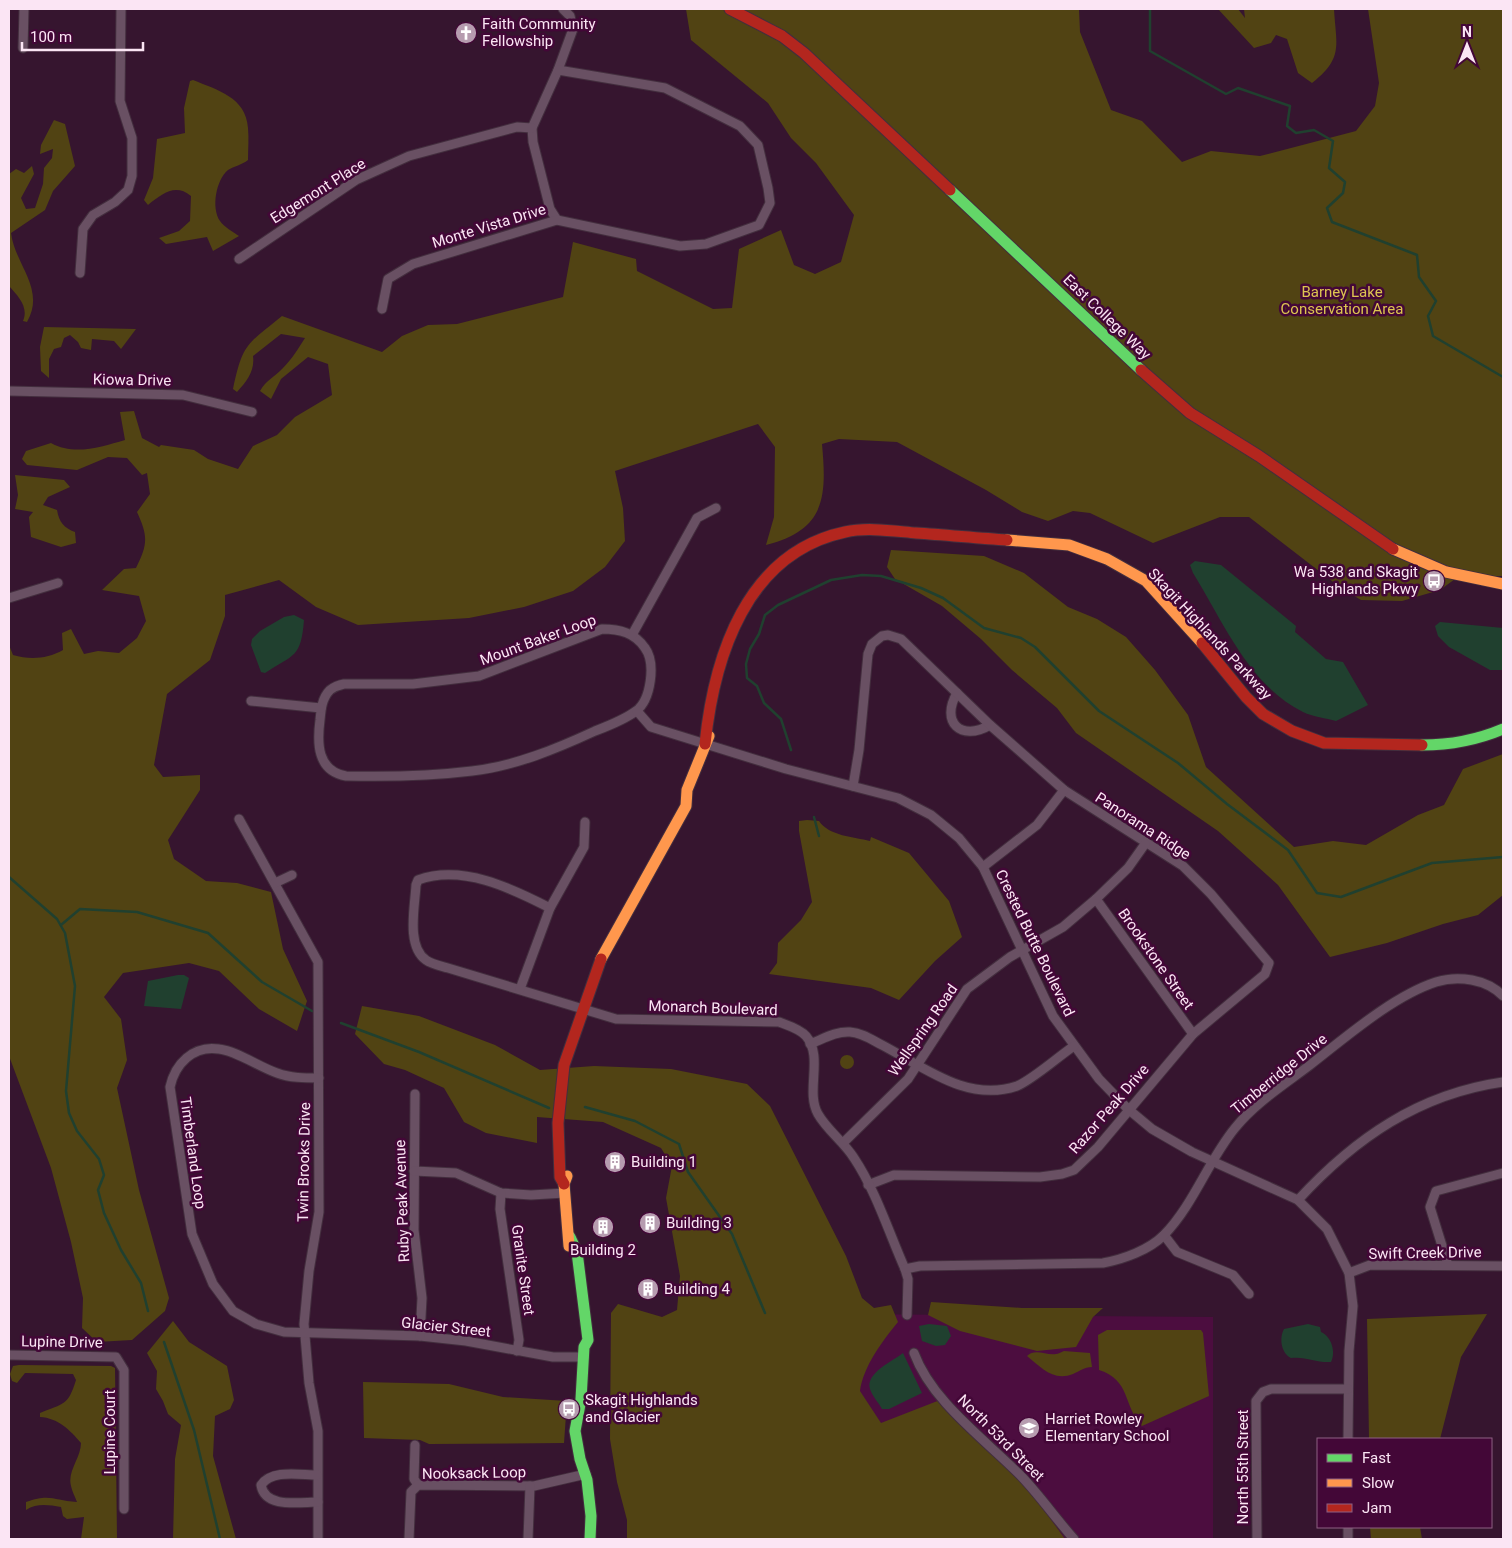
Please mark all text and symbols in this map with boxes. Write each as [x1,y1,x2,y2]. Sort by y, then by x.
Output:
place label: Faith Community Fellowship [482,15,596,50]
scale bar [22,20,144,52]
north arrow [1442,20,1492,70]
church icon: Faith Community Fellowship [454,21,478,45]
text: N [1462,24,1472,40]
text: 100 m [30,28,72,46]
street label: Edgemont Place [267,154,369,227]
street label: Monte Vista Drive [430,200,548,252]
street label: East College Way [1059,271,1155,363]
park label: Barney Lake Conservation Area [1281,283,1403,318]
street label: Kiowa Drive [93,370,171,390]
place label: Wa 538 and Skagit Highlands Pkwy [1294,563,1418,598]
street label: Skagit Highlands Parkway [1144,565,1276,703]
bus stop icon: Wa 538 and Skagit Highlands Pkwy [1422,569,1446,593]
street label: Mount Baker Loop [478,611,598,669]
street label: Panorama Ridge [1092,788,1194,864]
street label: Crested Butte Boulevard [992,867,1078,1019]
street label: Brookstone Street [1114,905,1198,1013]
street label: Wellspring Road [885,981,961,1079]
street label: Monarch Boulevard [648,997,778,1019]
street label: Timberridge Drive [1227,1030,1331,1118]
street label: Razor Peak Drive [1065,1061,1153,1157]
street label: Timberland Loop [176,1096,210,1210]
street label: Twin Brooks Drive [294,1102,314,1222]
street label: Ruby Peak Avenue [391,1139,413,1263]
building icon: Building 1 [603,1150,627,1174]
place label: Building 1 [631,1153,697,1171]
building icon: Building 3 [638,1211,662,1235]
place label: Building 3 [666,1214,732,1232]
building icon: Building 2 [591,1215,615,1239]
street label: Granite Street [508,1224,538,1317]
place label: Building 2 [570,1241,636,1259]
street label: Swift Creek Drive [1368,1243,1482,1263]
building icon: Building 4 [636,1277,660,1301]
place label: Building 4 [664,1280,730,1298]
street label: Glacier Street [400,1313,492,1341]
street label: Lupine Drive [21,1332,103,1352]
street label: Lupine Court [101,1389,119,1475]
place label: Skagit Highlands and Glacier [585,1391,698,1426]
street label: North 53rd Street [954,1391,1048,1485]
bus stop icon: Skagit Highlands and Glacier [557,1397,581,1421]
street label: North 55th Street [1234,1409,1252,1524]
place label: Harriet Rowley Elementary School [1045,1410,1169,1445]
school or university icon: Harriet Rowley Elementary School [1017,1416,1041,1440]
legend [1317,1438,1492,1528]
text: Fast [1362,1449,1391,1467]
street label: Nooksack Loop [422,1463,526,1483]
text: Slow [1362,1474,1394,1492]
text: Jam [1362,1499,1392,1517]

